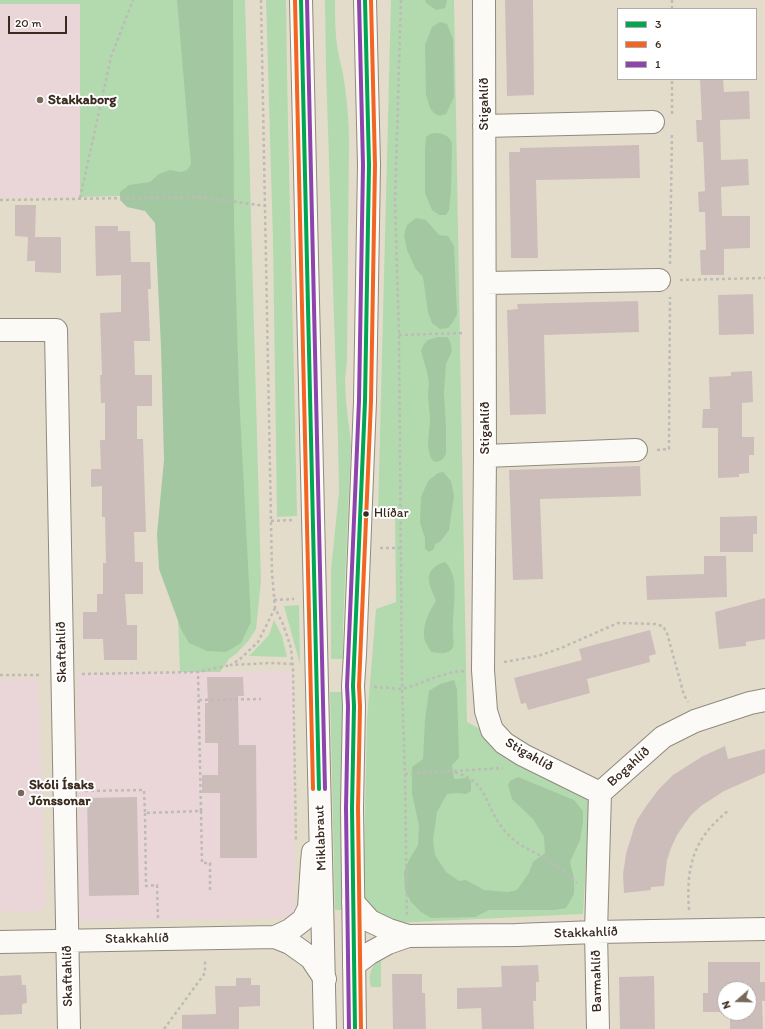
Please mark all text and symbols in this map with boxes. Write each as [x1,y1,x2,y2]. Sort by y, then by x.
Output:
scale bar [10,8,69,34]
legend [617,8,757,80]
text: 20 m [15,16,42,30]
text: 3 [655,17,662,31]
text: 6 [655,37,661,51]
text: 1 [655,57,661,71]
street label: Stigahlíð [476,77,492,131]
place label: Stakkaborg [48,92,117,108]
marker: Stakkaborg [35,95,45,105]
street label: Stigahlíð [477,401,493,455]
place label: Hlíðar [374,506,409,522]
marker: Hlíðar [361,509,371,519]
street label: Skaftahlíð [53,621,71,683]
street label: Stigahlíð [502,734,556,776]
street label: Bogahlíð [604,743,654,791]
place label: Skóli Ísaks Jónssonar [29,777,94,810]
marker: Skóli Ísaks Jónssonar [16,788,26,798]
street label: Miklabraut [311,805,331,871]
street label: Stakkahlíð [554,923,618,943]
street label: Stakkahlíð [105,930,169,948]
street label: Skaftahlíð [59,945,77,1007]
street label: Barmahlíð [588,950,606,1012]
north arrow [717,981,757,1021]
text: N [719,999,734,1011]

